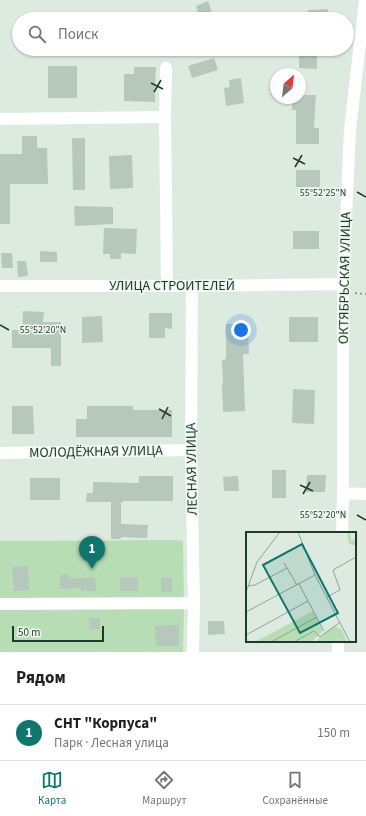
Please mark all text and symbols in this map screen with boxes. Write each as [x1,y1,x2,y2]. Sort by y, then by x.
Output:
search box [12,12,354,56]
icon: search [26,23,48,45]
text: Поиск [58,24,99,45]
north arrow [270,68,306,104]
text: 55°52'25"N [300,186,346,200]
street label: ОКТЯБРЬСКАЯ УЛИЦА [334,211,356,344]
street label: УЛИЦА СТРОИТЕЛЕЙ [109,276,235,296]
your location [231,320,251,340]
text: 55°52'20"N [20,323,66,337]
street label: ЛЕСНАЯ УЛИЦА [181,422,203,516]
street label: МОЛОДЁЖНАЯ УЛИЦА [29,441,163,463]
text: 55°52'20"N [300,508,346,522]
inset map [246,532,356,642]
pin: 1 [79,536,105,569]
scale bar [12,624,104,643]
text: 50 m [18,625,40,640]
text: Рядом [16,666,66,690]
text: СНТ "Корпуса" [54,713,157,734]
text: 1 [26,724,32,742]
text: 150 m [317,724,350,742]
text: Парк · Лесная улица [54,734,169,752]
tab: Карта [38,769,66,808]
tab: Маршрут [142,769,187,808]
tab: Сохранённые [263,769,328,808]

